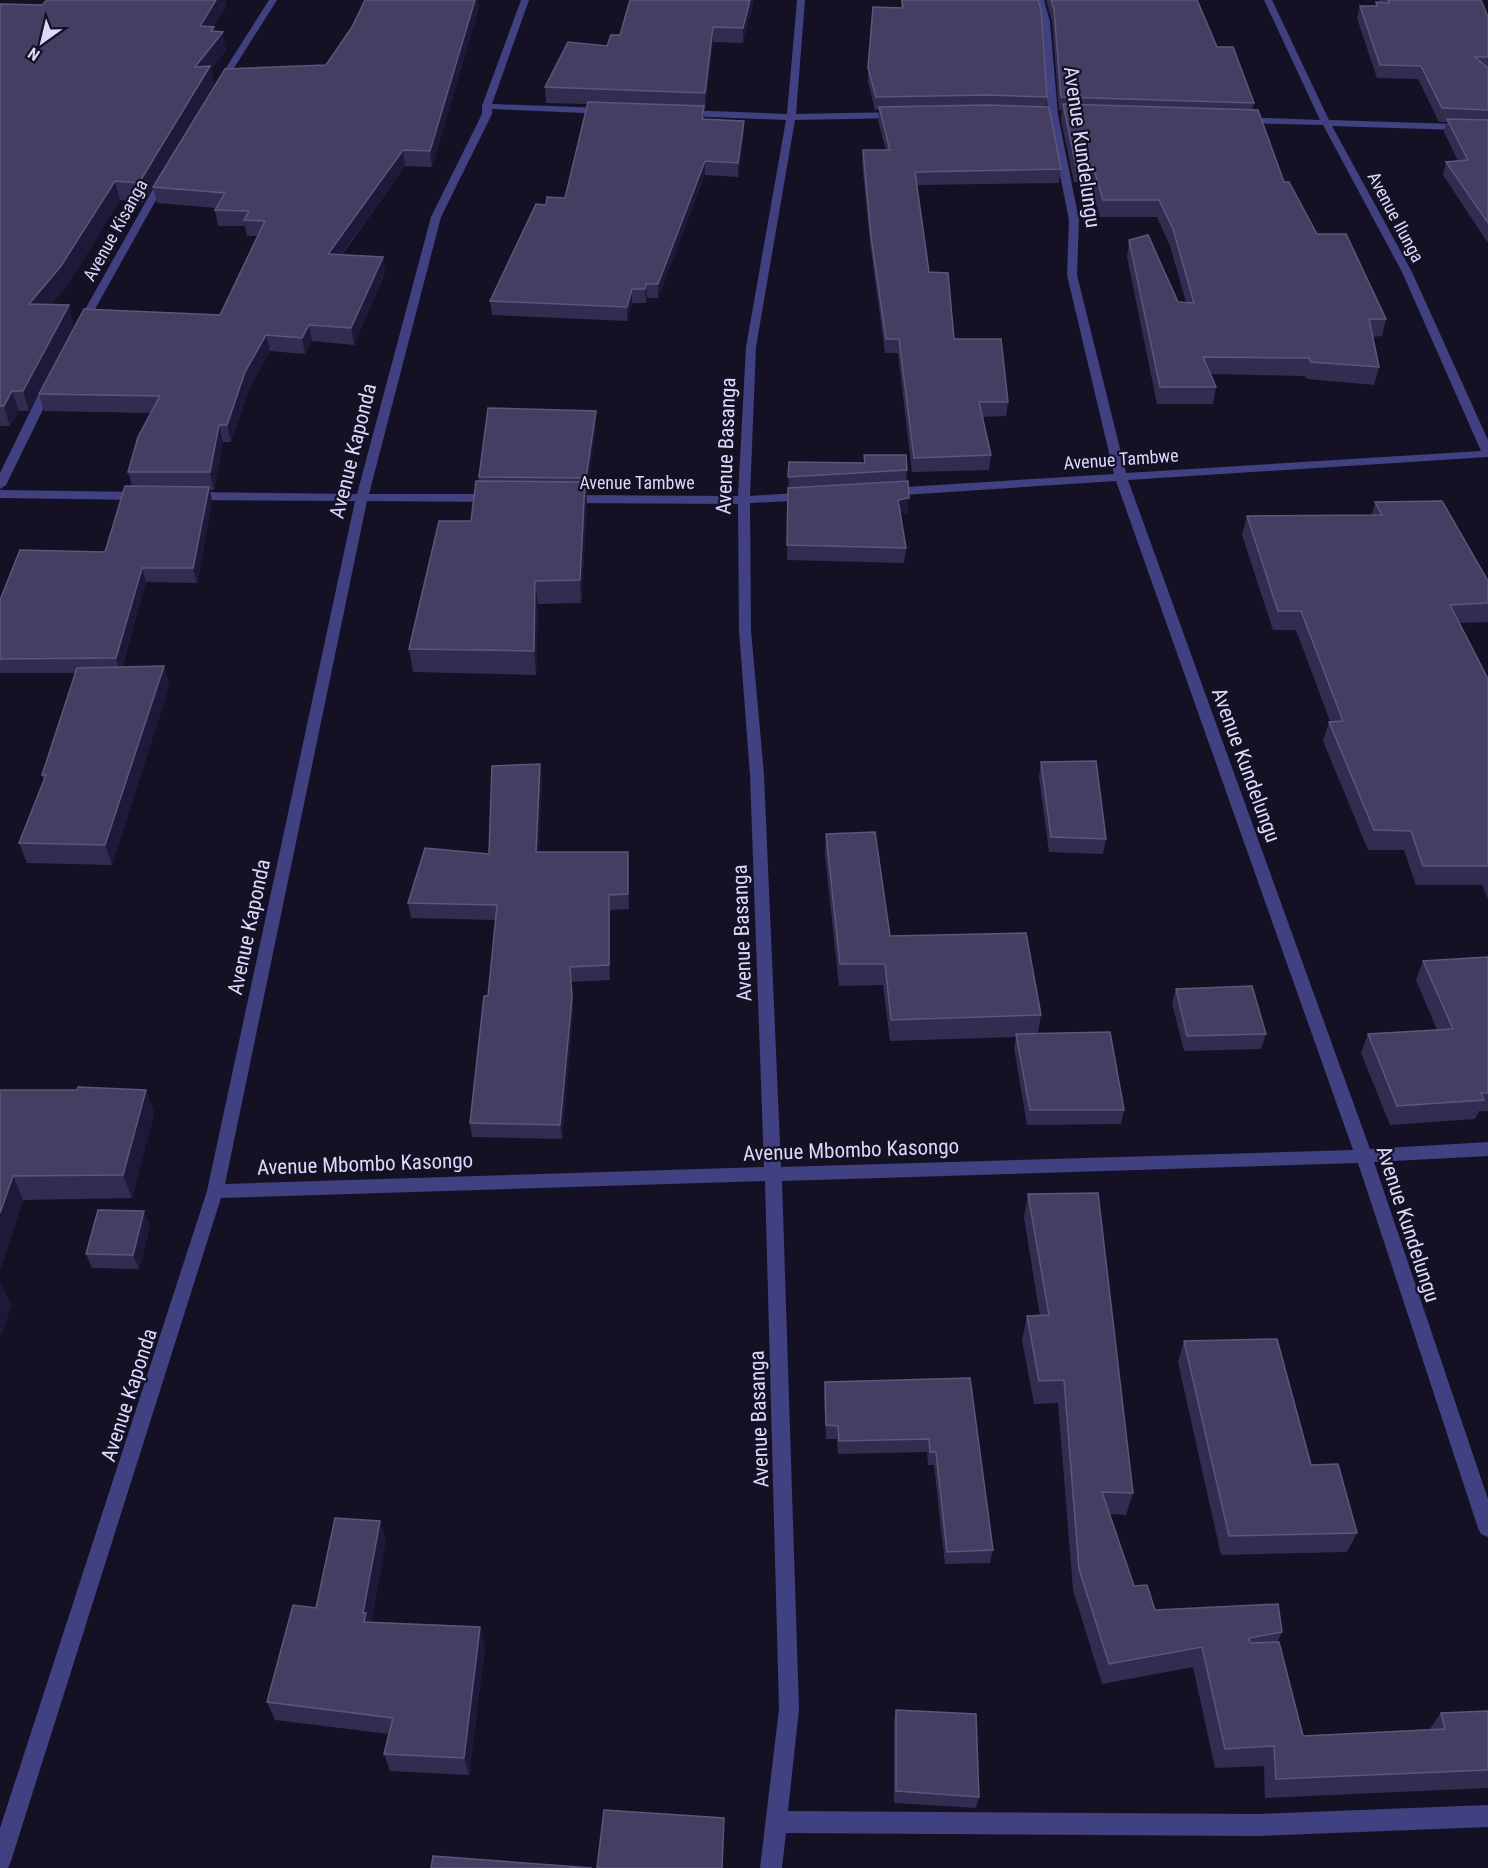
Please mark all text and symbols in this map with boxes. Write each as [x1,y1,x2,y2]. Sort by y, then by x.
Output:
north arrow [12,12,72,72]
text: N [25,43,43,65]
street label: Avenue Kundelungu [1059,65,1105,229]
street label: Avenue Ilunga [1363,168,1429,266]
street label: Avenue Kisanga [78,176,152,284]
street label: Avenue Basanga [712,377,740,515]
street label: Avenue Kaponda [325,381,381,521]
street label: Avenue Tambwe [1063,445,1179,473]
street label: Avenue Tambwe [579,472,695,493]
street label: Avenue Kundelungu [1207,684,1285,846]
street label: Avenue Kaponda [223,857,275,997]
street label: Avenue Basanga [728,864,756,1002]
street label: Avenue Mbombo Kasongo [743,1134,959,1166]
street label: Avenue Kundelungu [1371,1143,1445,1305]
street label: Avenue Mbombo Kasongo [257,1148,473,1180]
street label: Avenue Kaponda [96,1326,162,1464]
street label: Avenue Basanga [745,1350,773,1488]

